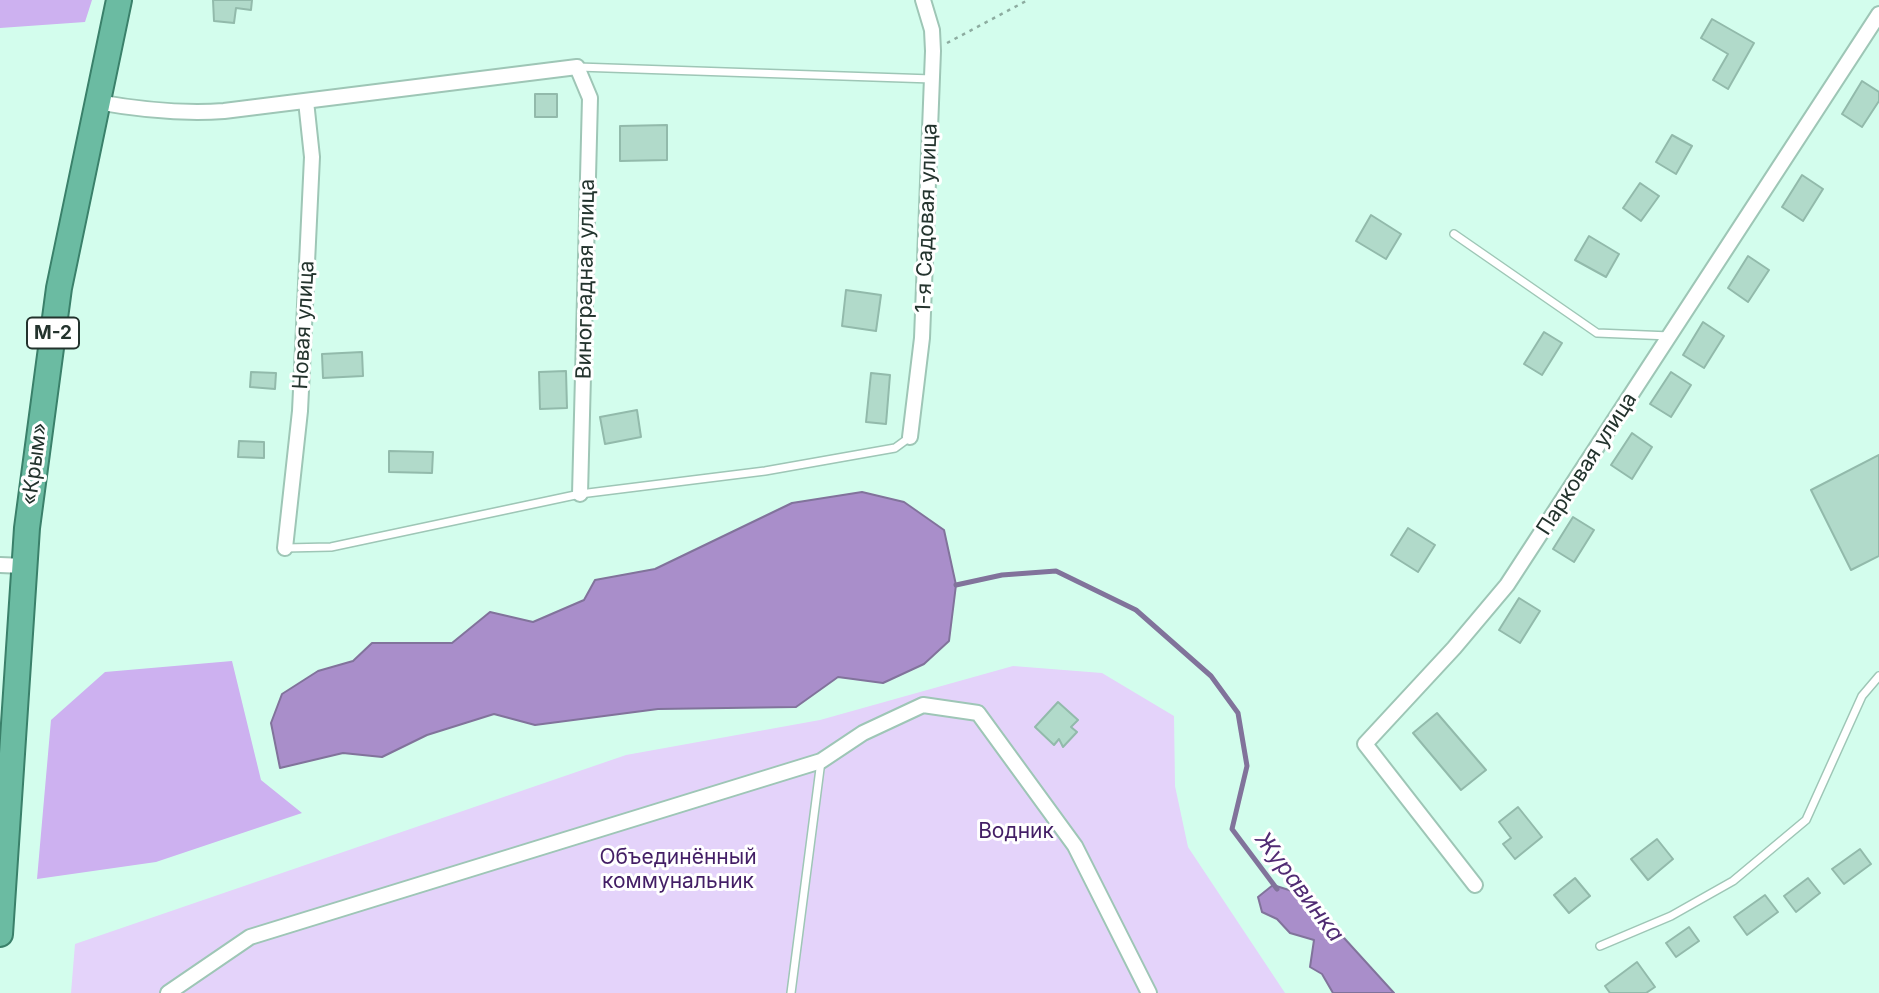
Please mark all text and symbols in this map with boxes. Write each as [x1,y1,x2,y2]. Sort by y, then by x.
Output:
street label: 1-я Садовая улица [911,123,943,313]
street label: Виноградная улица [572,179,600,379]
street label: Новая улица [288,260,320,390]
road number: М-2 [27,318,79,348]
street label: Парковая улица [1532,388,1642,540]
street label: «Крым» [17,421,53,507]
park label: Водник [978,819,1054,845]
water label: Журавинка [1249,827,1349,947]
park label: Объединённый коммунальник [599,845,757,895]

